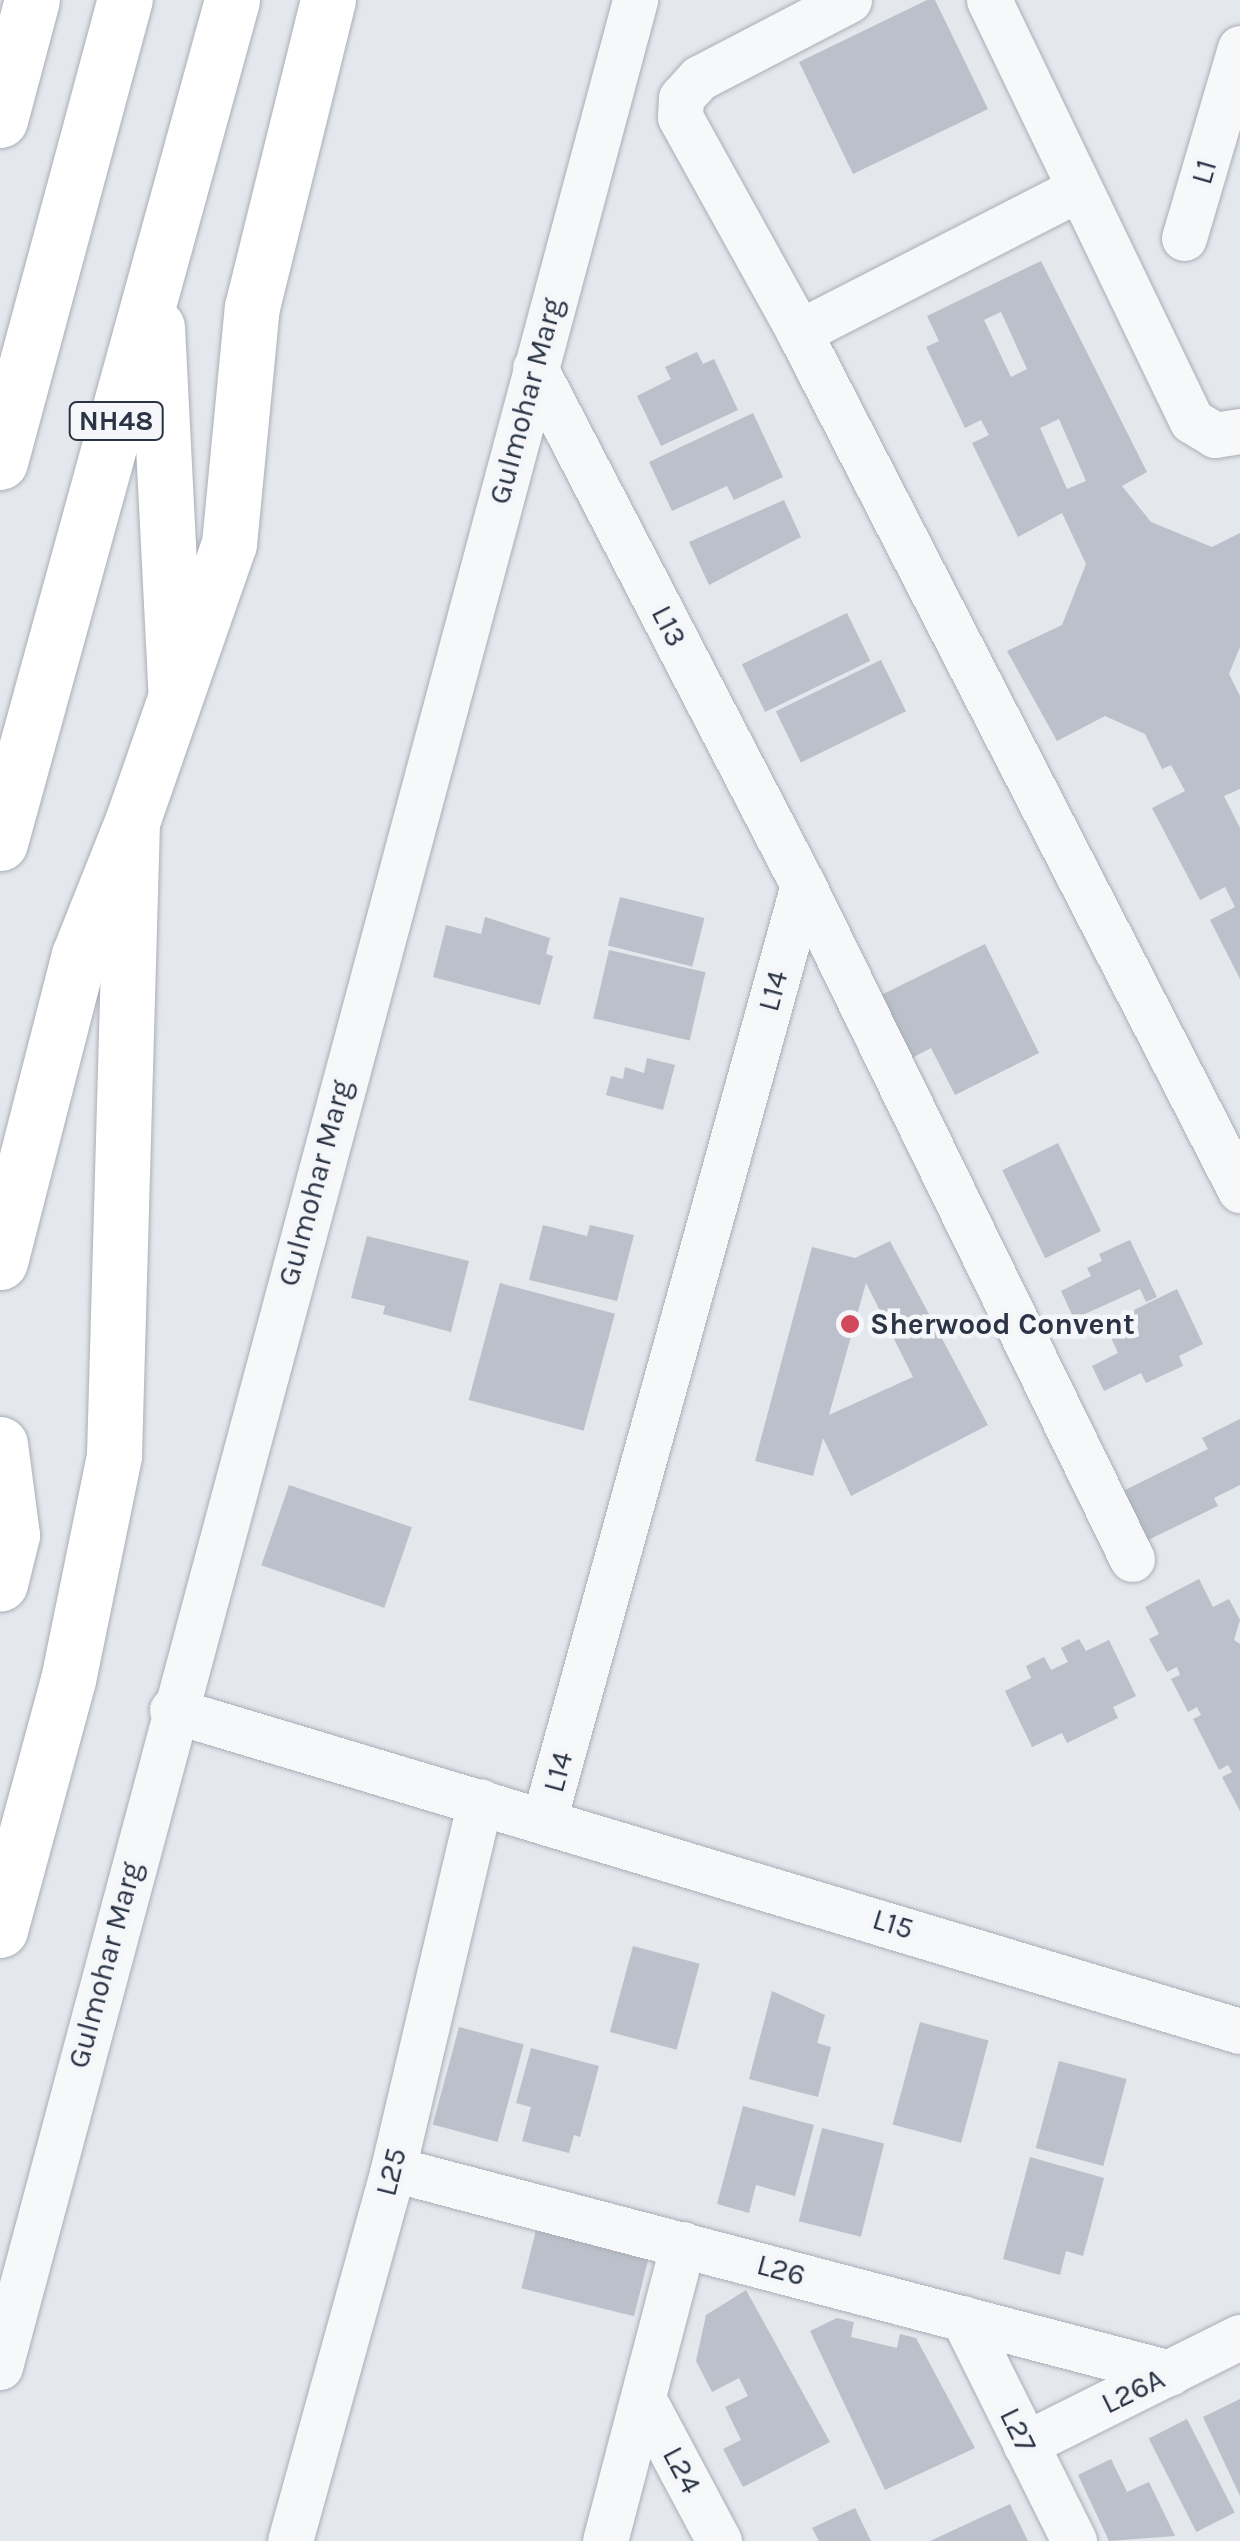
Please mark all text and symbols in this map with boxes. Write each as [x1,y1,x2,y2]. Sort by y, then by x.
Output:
street label: L1 [1183,156,1225,188]
street label: Gulmohar Marg [481,294,571,508]
road number: NH48 [68,398,164,444]
street label: L13 [644,599,694,653]
street label: L14 [750,967,796,1015]
street label: Gulmohar Marg [270,1076,360,1290]
place label: Sherwood Convent [870,1306,1135,1342]
marker: Sherwood Convent [839,1313,861,1335]
street label: L14 [535,1748,581,1796]
street label: Gulmohar Marg [60,1858,150,2072]
street label: L15 [868,1901,918,1947]
street label: L25 [368,2144,414,2200]
street label: L26 [753,2246,809,2294]
street label: L26A [1096,2360,1170,2422]
street label: L27 [992,2402,1044,2458]
street label: L24 [655,2440,709,2500]

